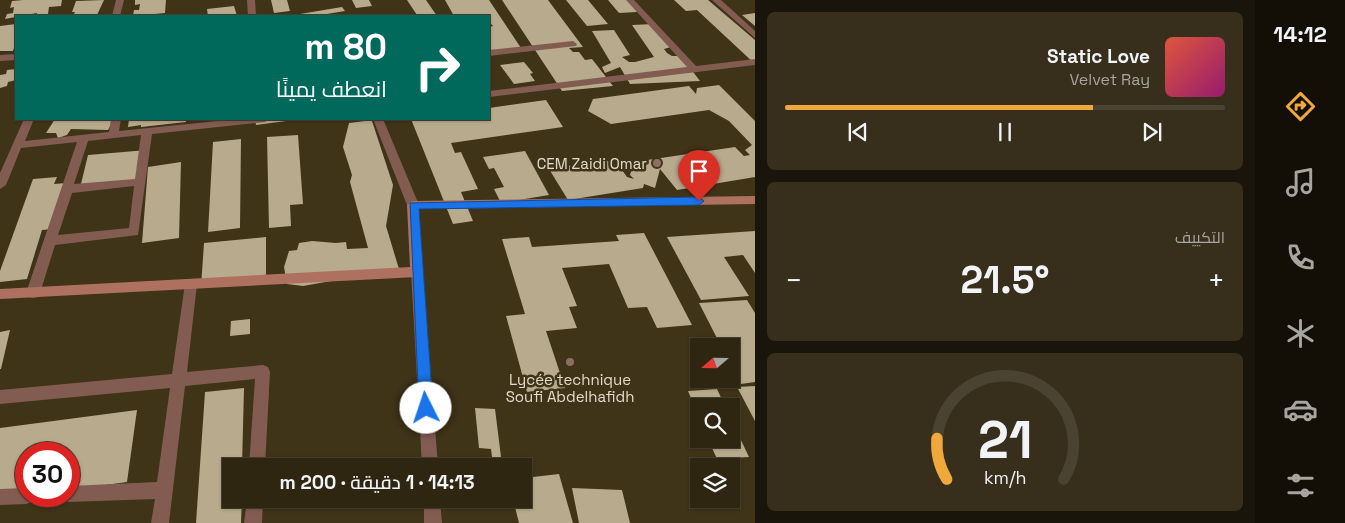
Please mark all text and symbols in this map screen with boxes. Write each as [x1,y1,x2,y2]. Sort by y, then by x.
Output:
text: 14:12 [1273,20,1327,48]
text: 80 m [305,25,387,69]
icon: right [405,35,470,100]
text: Static Love [1047,44,1150,69]
text: Velvet Ray [1069,69,1150,90]
text: انعطف يمينًا [276,75,387,103]
icon: directions [1283,89,1318,124]
icon: previous [844,118,872,146]
icon: pause [991,118,1019,146]
icon: next [1138,118,1166,146]
pin [678,150,720,201]
place label: CEM Zaidi Omar [537,154,647,173]
marker: CEM Zaidi Omar [651,157,663,169]
icon: arrive [685,157,713,185]
icon: music [1283,165,1318,200]
text: التكييف [1175,227,1225,248]
icon: phone [1283,240,1318,275]
text: 21.5° [961,256,1049,304]
text: − [785,262,802,298]
text: + [1208,262,1225,298]
icon: climate [1283,316,1318,351]
north arrow [690,338,740,388]
map controls [690,338,740,508]
marker: Lycée technique Soufi Abdelhafidh [564,356,576,368]
place label: Lycée technique Soufi Abdelhafidh [506,370,634,406]
position arrow [399,381,451,433]
icon: car [1283,392,1318,427]
button: search [690,398,740,448]
text: 21 [978,407,1032,473]
speed limit sign: 30 [15,442,80,507]
button: layers [690,458,740,508]
text: km/h [984,466,1026,489]
icon: filters [1283,468,1318,503]
text: 14:13 · 1 دقيقة · 200 m [279,470,475,495]

